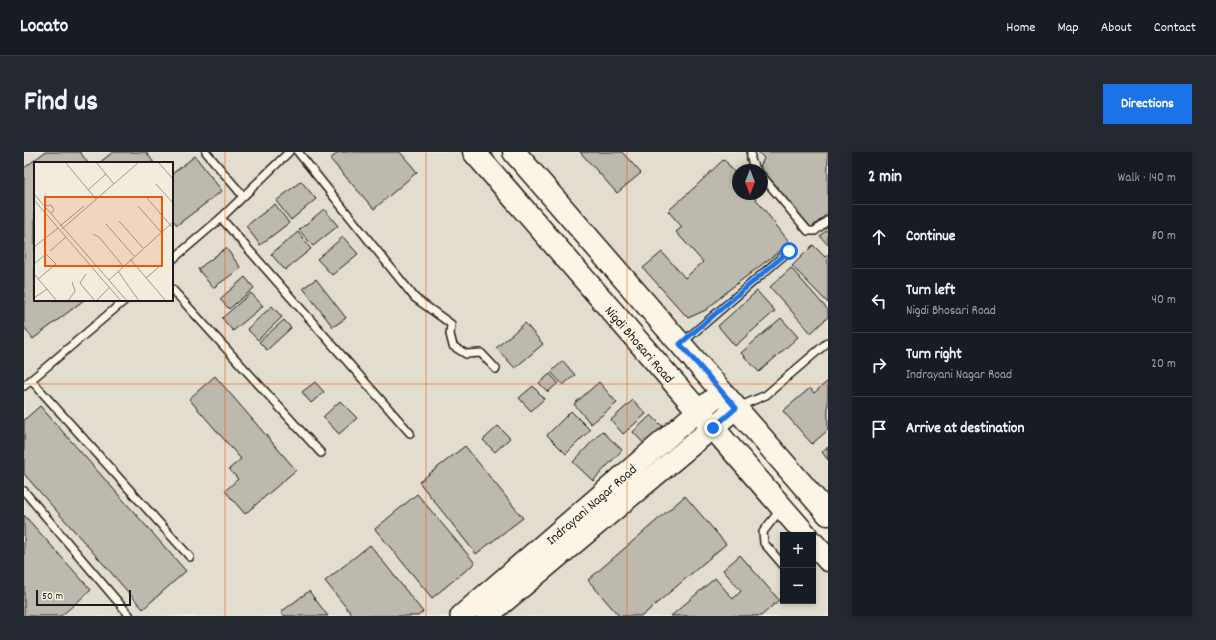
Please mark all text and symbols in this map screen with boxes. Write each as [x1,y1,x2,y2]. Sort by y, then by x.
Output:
text: Locato [20,14,68,41]
text: Home [1006,18,1035,38]
text: Map [1057,18,1079,38]
text: About [1101,18,1132,38]
text: Contact [1154,18,1196,38]
text: Find us [24,84,98,124]
button: Directions [1103,84,1192,124]
inset map [34,162,173,301]
north arrow [732,164,768,200]
text: 2 min [868,166,902,190]
text: Walk · 140 m [1118,169,1176,188]
icon: ahead [868,226,890,248]
text: Continue [906,226,955,248]
text: 80 m [1152,227,1176,246]
route start [780,242,798,260]
text: Turn left [906,280,955,302]
icon: left [868,290,890,312]
text: 40 m [1152,291,1176,310]
street label: Nigdi Bhosari Road [599,302,678,388]
text: Nigdi Bhosari Road [906,302,996,321]
text: Turn right [906,344,962,366]
icon: right [868,354,890,376]
text: 20 m [1151,355,1176,374]
text: Indrayani Nagar Road [906,366,1012,385]
icon: arrive [868,418,890,440]
text: Arrive at destination [906,418,1024,440]
route end [704,419,722,437]
street label: Indrayani Nagar Road [543,460,642,551]
map controls [780,532,816,604]
button: + [780,532,816,568]
button: − [780,568,816,604]
scale bar [36,588,131,607]
text: 50 m [42,589,63,605]

